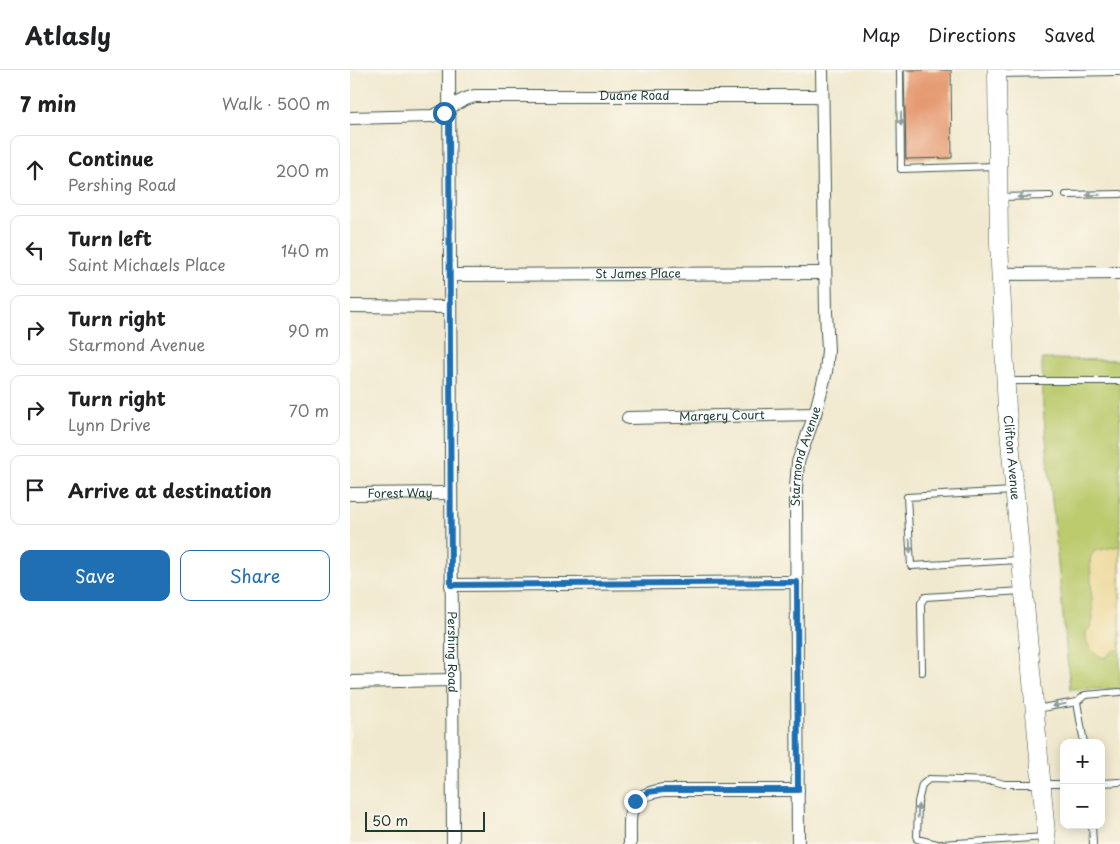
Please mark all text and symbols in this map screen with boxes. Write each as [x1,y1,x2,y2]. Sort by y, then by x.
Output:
text: Atlasly [25,17,111,53]
text: Map [862,21,900,48]
text: Directions [928,21,1016,48]
text: Saved [1044,21,1095,48]
street label: Duane Road [599,86,670,104]
text: 7 min [20,87,76,119]
text: Walk · 500 m [222,91,330,115]
route start [433,102,456,125]
one-way arrow [897,111,905,127]
text: Continue [68,144,154,172]
icon: ahead [21,156,49,184]
text: 200 m [276,158,329,182]
text: Pershing Road [68,172,176,196]
one-way arrow [1085,191,1101,199]
one-way arrow [1016,193,1032,201]
text: Turn left [68,224,152,252]
icon: left [21,236,49,264]
text: 140 m [281,238,329,262]
text: Saint Michaels Place [68,252,225,276]
street label: St James Place [595,264,681,282]
text: Turn right [68,304,166,332]
icon: right [21,316,49,344]
text: 90 m [288,318,329,342]
text: Starmond Avenue [68,332,205,356]
text: Turn right [68,384,166,412]
icon: right [21,396,49,424]
text: 70 m [289,398,329,422]
street label: Starmond Avenue [786,404,825,507]
street label: Margery Court [679,405,765,425]
text: Lynn Drive [68,412,151,436]
street label: Clifton Avenue [1000,414,1025,501]
icon: arrive [21,476,49,504]
text: Arrive at destination [68,476,272,504]
street label: Forest Way [367,483,433,502]
one-way arrow [906,538,914,554]
button: Save [20,550,170,601]
button: Share [180,550,330,601]
street label: Pershing Road [444,611,462,693]
one-way arrow [1050,701,1066,709]
map controls [1060,739,1105,829]
button: + [1060,739,1105,784]
button: − [1060,784,1105,829]
route end [624,790,647,813]
one-way arrow [914,803,922,819]
scale bar [365,809,485,832]
text: 50 m [372,810,408,831]

